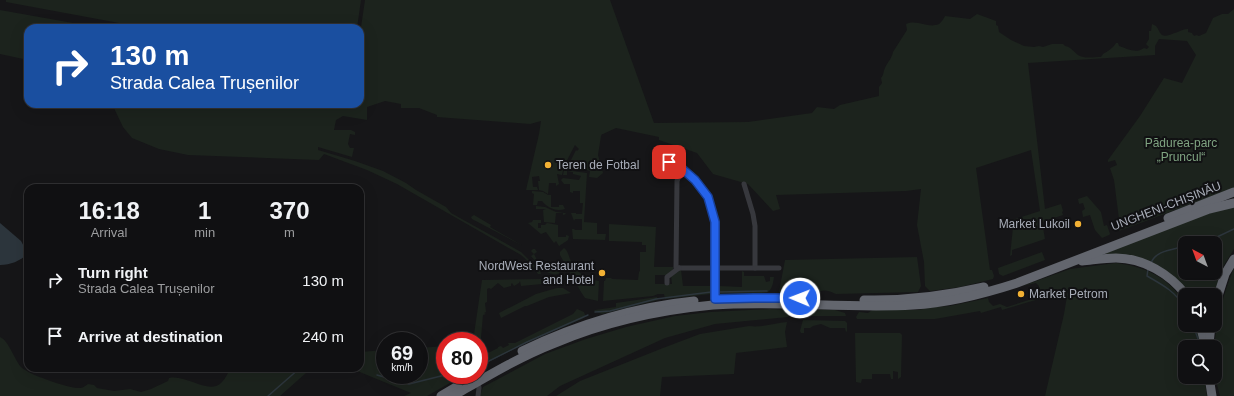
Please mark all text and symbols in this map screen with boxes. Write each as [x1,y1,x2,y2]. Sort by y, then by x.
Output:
icon: right [44,40,96,92]
text: 130 m [110,40,189,71]
text: Strada Calea Trușenilor [110,73,299,93]
park label: Pădurea-parc „Pruncul“ [1145,136,1217,164]
pin [652,145,686,179]
icon: arrive [658,151,680,173]
place label: Teren de Fotbal [556,158,639,172]
marker: Teren de Fotbal [543,160,553,170]
street label: UNGHENI-CHIȘINĂU [1109,178,1223,233]
text: 16:18 [78,197,140,224]
text: 1 [198,197,211,224]
text: 370 [270,197,310,224]
place label: Market Lukoil [999,217,1070,231]
marker: Market Lukoil [1073,219,1083,229]
text: Arrival [91,225,128,240]
text: min [194,225,215,240]
text: m [284,225,295,240]
north arrow [1178,236,1222,280]
map controls [1178,236,1222,384]
place label: NordWest Restaurant and Hotel [479,259,595,287]
text: Turn right [78,264,148,281]
marker: NordWest Restaurant and Hotel [597,268,607,278]
icon: right [44,269,66,291]
text: 130 m [302,272,344,289]
position arrow [779,277,821,319]
text: Strada Calea Trușenilor [78,281,215,296]
place label: Market Petrom [1029,287,1108,301]
button: sound [1178,288,1222,332]
marker: Market Petrom [1016,289,1026,299]
icon: arrive [44,325,66,347]
text: Arrive at destination [78,328,223,345]
text: 240 m [302,328,344,345]
speed limit sign: 80 [436,332,488,384]
button: search [1178,340,1222,384]
text: 69 [391,342,413,364]
text: km/h [391,362,413,373]

